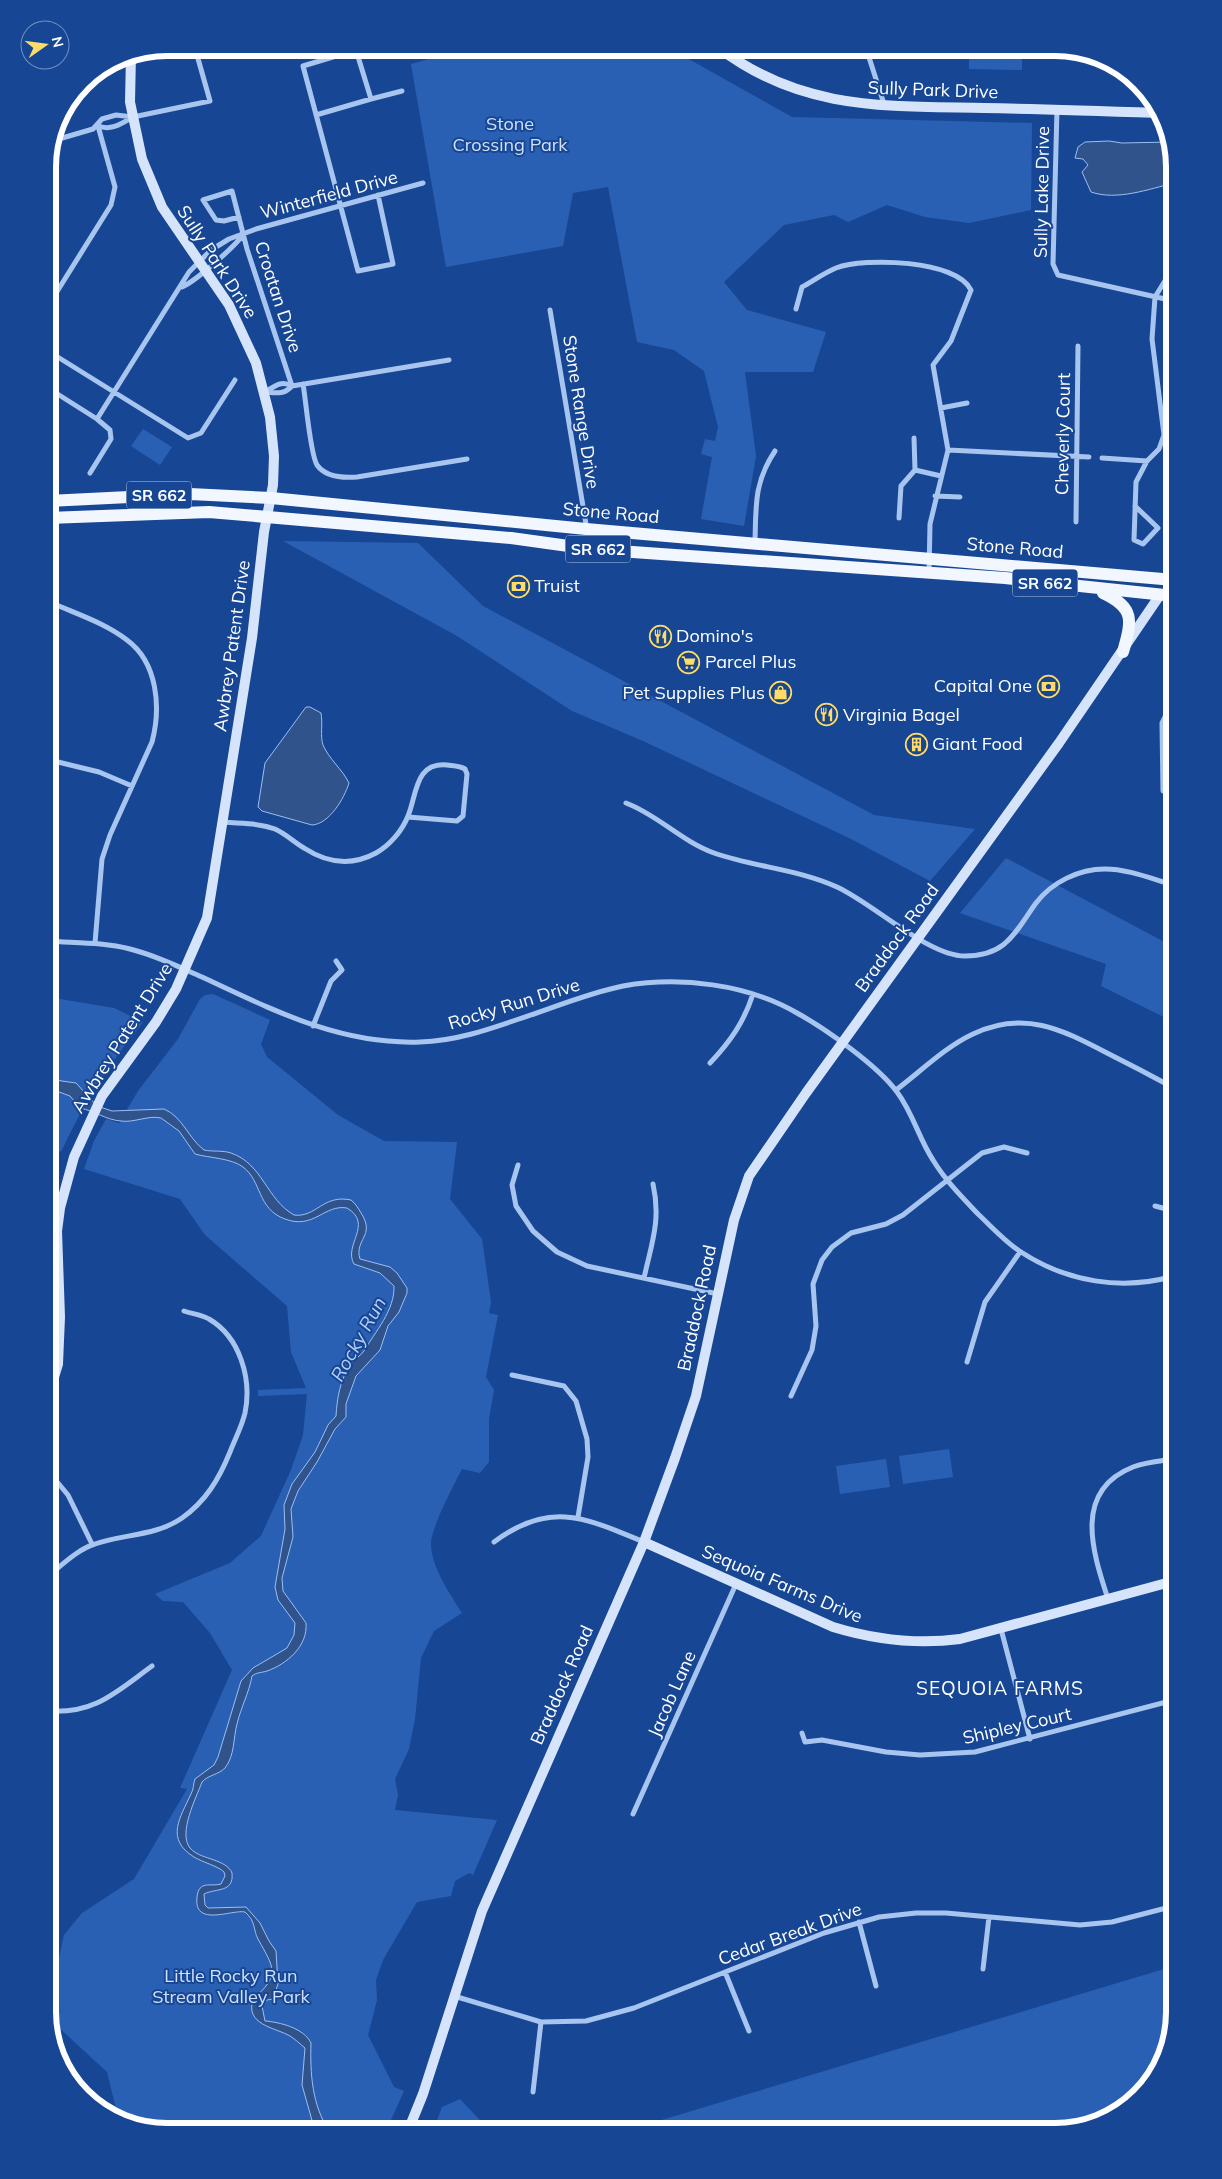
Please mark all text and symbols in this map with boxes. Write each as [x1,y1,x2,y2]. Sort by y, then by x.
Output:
north arrow [20,20,70,70]
text: N [48,35,68,49]
street label: Sully Park Drive [867,76,999,103]
park label: Stone Crossing Park [452,112,568,156]
street label: Sully Lake Drive [1029,126,1054,258]
street label: Winterfield Drive [258,165,400,224]
street label: Sully Park Drive [172,201,263,323]
street label: Croatan Drive [250,238,307,355]
street label: Stone Range Drive [558,333,605,490]
street label: Cheverly Court [1050,373,1075,495]
road number: SR 662 [126,482,192,508]
street label: Stone Road [562,497,660,528]
street label: Stone Road [966,532,1064,563]
road number: SR 662 [566,536,630,562]
street label: Awbrey Patent Drive [208,559,255,733]
road number: SR 662 [1012,570,1078,596]
bank icon: Truist [506,574,530,598]
place label: Truist [534,574,580,597]
restaurant icon: Domino's [648,624,672,648]
place label: Domino's [676,624,754,647]
supermarket icon: Parcel Plus [677,650,701,674]
place label: Parcel Plus [705,650,796,673]
place label: Capital One [934,674,1032,697]
bank icon: Capital One [1036,674,1060,698]
place label: Pet Supplies Plus [622,681,765,704]
shop icon: Pet Supplies Plus [769,681,793,705]
restaurant icon: Virginia Bagel [815,703,839,727]
place label: Virginia Bagel [843,703,960,726]
building icon: Giant Food [904,732,928,756]
place label: Giant Food [932,732,1023,755]
street label: Braddock Road [850,879,944,996]
street label: Awbrey Patent Drive [66,958,177,1117]
street label: Rocky Run Drive [445,973,582,1034]
street label: Braddock Road [672,1243,721,1373]
water label: Rocky Run [325,1293,391,1385]
street label: Sequoia Farms Drive [698,1539,866,1628]
street label: Braddock Road [525,1621,598,1748]
street label: Jacob Lane [642,1647,701,1741]
district label: SEQUOIA FARMS [916,1676,1084,1700]
street label: Shipley Court [960,1702,1073,1749]
street label: Cedar Break Drive [715,1897,865,1970]
park label: Little Rocky Run Stream Valley Park [152,1964,311,2008]

